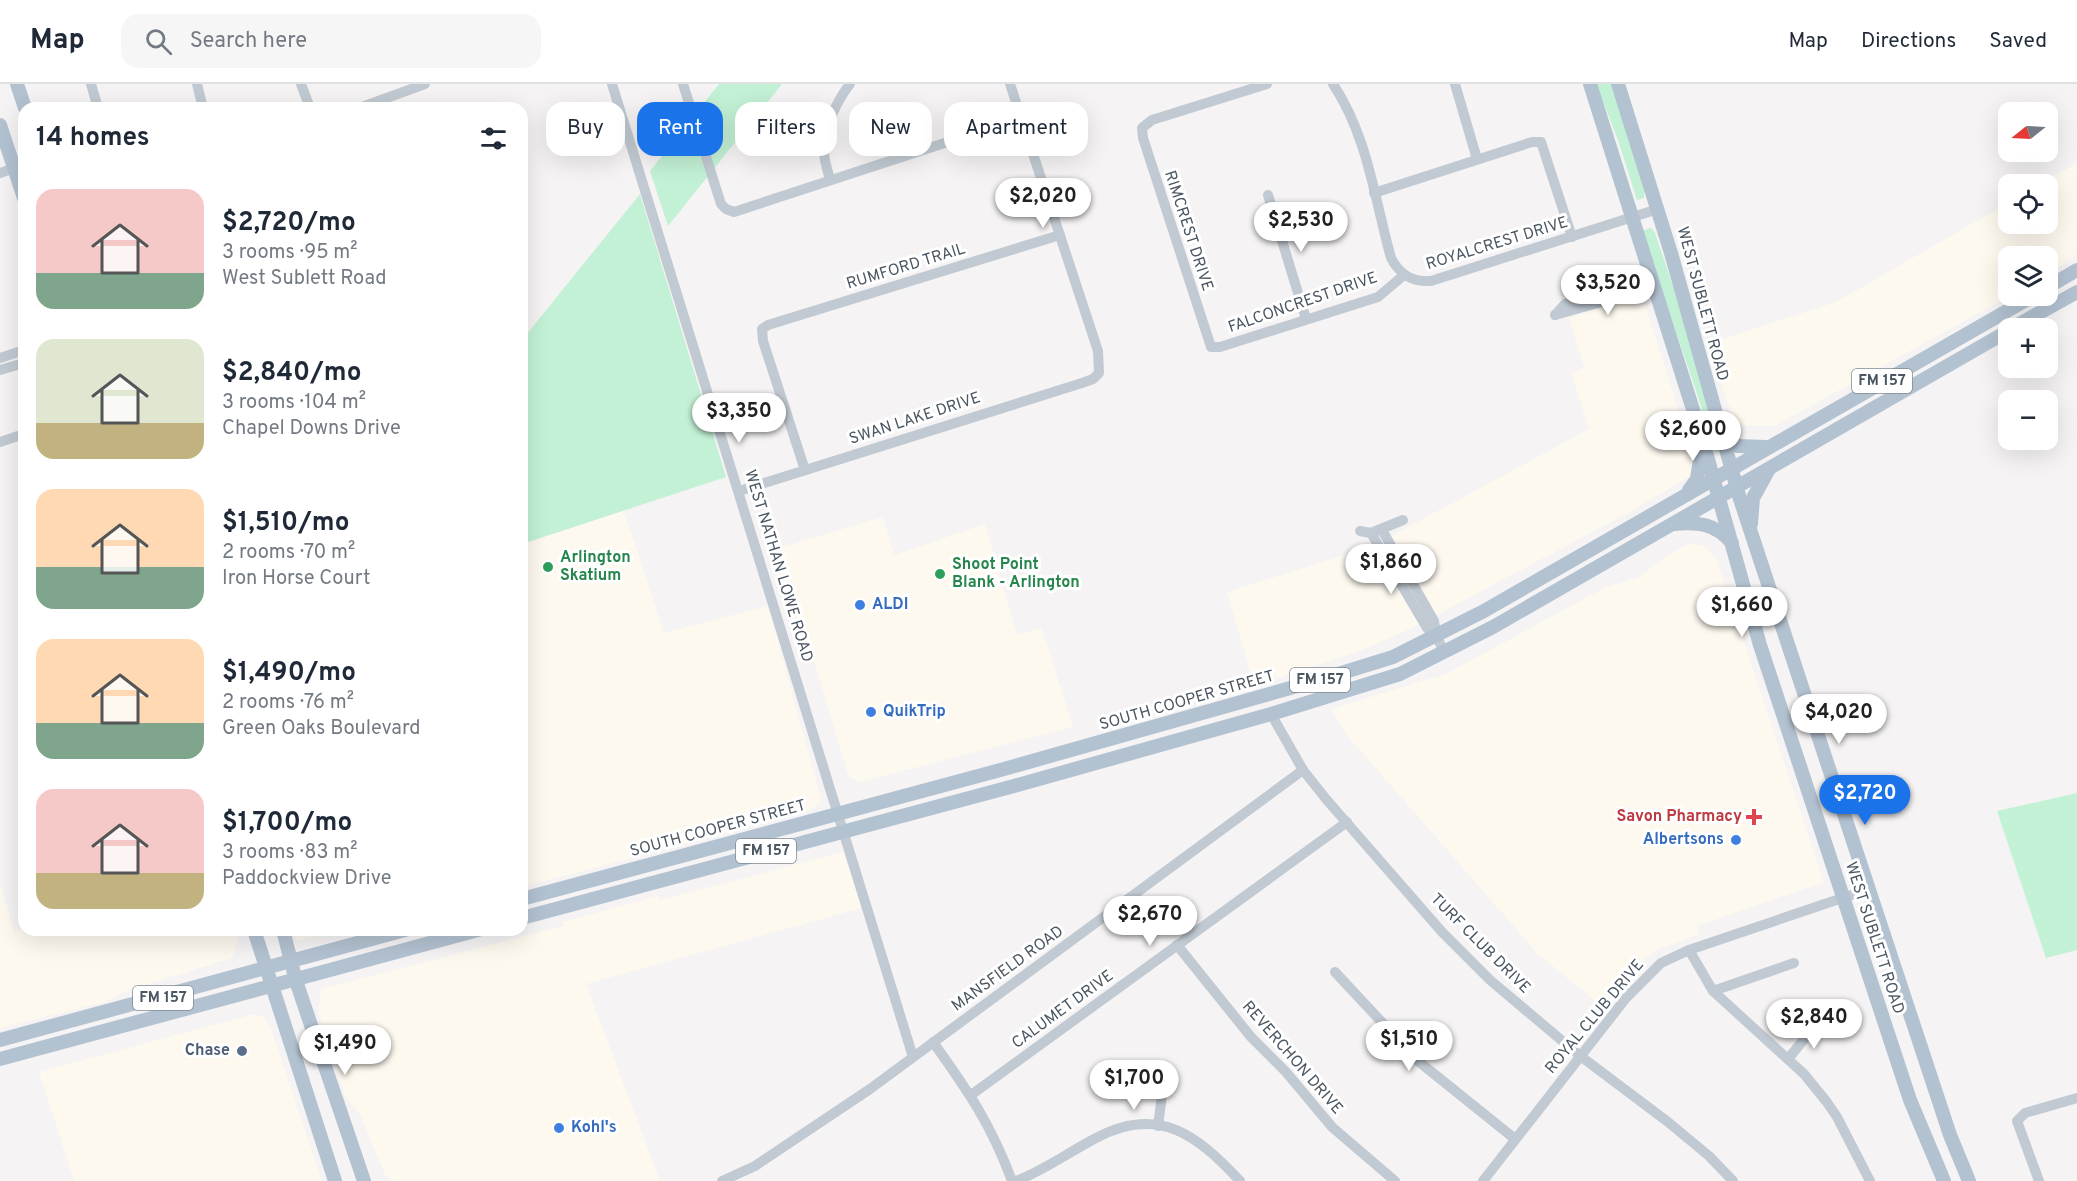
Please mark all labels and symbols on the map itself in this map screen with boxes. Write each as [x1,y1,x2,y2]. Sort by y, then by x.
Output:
north arrow [1998,102,2058,162]
street label: RIMCREST DRIVE [1159,168,1217,294]
pin: $2,020 [994,178,1092,229]
pin: $2,530 [1252,202,1350,253]
street label: ROYALCREST DRIVE [1424,213,1570,275]
street label: WEST SUBLETT ROAD [1672,225,1732,383]
street label: RUMFORD TRAIL [844,239,968,295]
pin: $3,520 [1559,265,1657,316]
street label: FALCONCREST DRIVE [1226,268,1380,338]
road number: FM 157 [1852,369,1912,393]
street label: SWAN LAKE DRIVE [847,388,983,450]
pin: $3,350 [690,393,788,444]
pin: $2,600 [1644,411,1742,462]
street label: WEST NATHAN LOWE ROAD [739,467,817,665]
pin: $1,860 [1342,544,1440,595]
place label: Arlington Skatium [560,548,631,586]
place label: Shoot Point Blank - Arlington [952,555,1080,593]
marker: Arlington Skatium [541,560,555,574]
marker: Shoot Point Blank - Arlington [933,567,947,581]
pin: $1,660 [1693,587,1791,638]
place label: ALDI [872,595,908,615]
marker: ALDI [853,598,867,612]
street label: SOUTH COOPER STREET [1097,666,1277,736]
road number: FM 157 [1290,668,1350,692]
pin: $4,020 [1790,694,1888,745]
place label: QuikTrip [883,702,946,722]
marker: QuikTrip [864,705,878,719]
pin: $2,720 [1816,775,1914,826]
street label: SOUTH COOPER STREET [628,796,808,862]
place label: Savon Pharmacy [1616,807,1742,827]
marker: Savon Pharmacy [1747,810,1761,824]
place label: Albertsons [1643,830,1724,850]
marker: Albertsons [1729,833,1743,847]
road number: FM 157 [736,839,796,863]
street label: WEST SUBLETT ROAD [1840,859,1908,1017]
street label: TURF CLUB DRIVE [1426,890,1534,998]
pin: $2,670 [1101,896,1199,947]
street label: MANSFIELD ROAD [948,922,1068,1016]
street label: ROYAL CLUB DRIVE [1541,956,1649,1078]
street label: CALUMET DRIVE [1008,966,1118,1054]
road number: FM 157 [133,986,193,1010]
street label: REVERCHON DRIVE [1237,997,1347,1119]
pin: $2,840 [1765,999,1863,1050]
pin: $1,510 [1360,1021,1458,1072]
pin: $1,490 [296,1025,394,1076]
place label: Chase [185,1041,230,1061]
marker: Chase [235,1044,249,1058]
pin: $1,700 [1085,1060,1183,1111]
place label: Kohl's [571,1118,617,1138]
marker: Kohl's [552,1121,566,1135]

